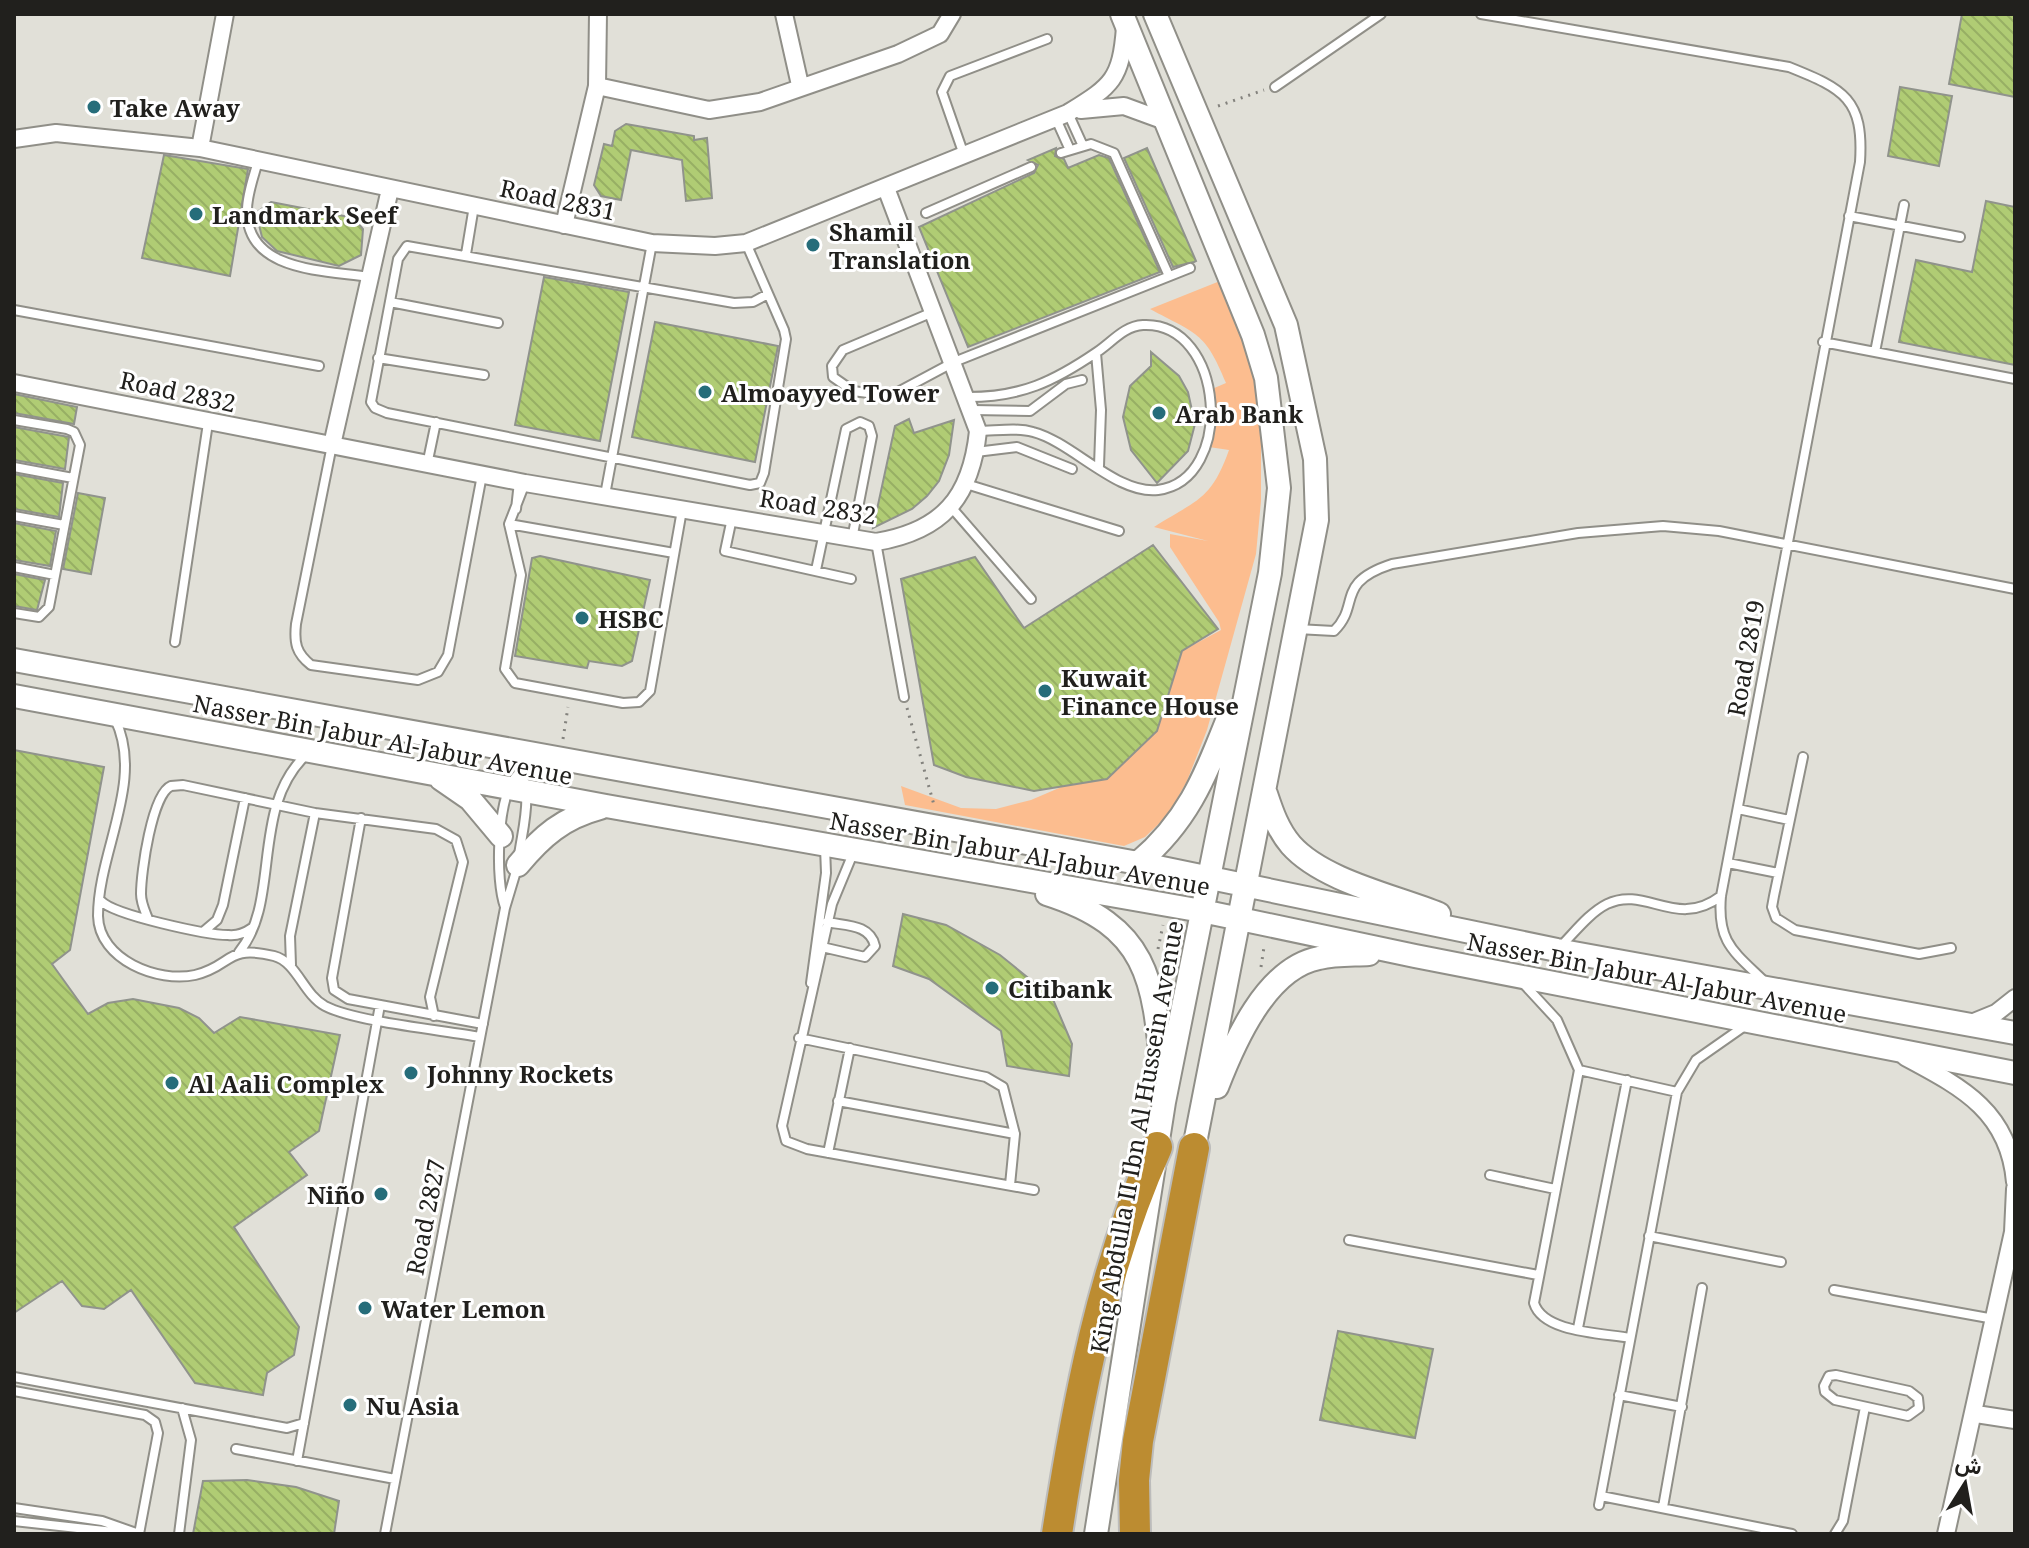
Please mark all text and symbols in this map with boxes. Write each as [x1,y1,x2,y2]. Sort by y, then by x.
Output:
place label: Take Away [110,91,240,124]
marker: Take Away [85,98,103,116]
street label: Road 2831 [497,171,619,227]
place label: Landmark Seef [212,198,399,231]
marker: Landmark Seef [187,205,205,223]
place label: Shamil Translation [829,215,970,276]
marker: Shamil Translation [804,236,822,254]
street label: Road 2832 [117,363,239,419]
place label: Almoayyed Tower [721,376,940,409]
marker: Almoayyed Tower [696,383,714,401]
place label: Arab Bank [1175,397,1304,430]
marker: Arab Bank [1150,404,1168,422]
street label: Road 2832 [757,480,879,532]
street label: Road 2819 [1719,597,1771,719]
place label: HSBC [598,602,664,635]
marker: HSBC [573,609,591,627]
place label: Kuwait Finance House [1061,661,1239,722]
marker: Kuwait Finance House [1036,682,1054,700]
street label: Nasser Bin Jabur Al-Jabur Avenue [191,686,575,792]
street label: Nasser Bin Jabur Al-Jabur Avenue [827,803,1213,903]
street label: King Abdulla II Ibn Al Hussein Avenue [1082,918,1190,1356]
street label: Nasser Bin Jabur Al-Jabur Avenue [1465,924,1849,1030]
place label: Citibank [1008,972,1113,1005]
marker: Citibank [983,979,1001,997]
place label: Johnny Rockets [426,1057,613,1090]
marker: Johnny Rockets [402,1064,420,1082]
place label: Al Aali Complex [188,1067,384,1100]
marker: Al Aali Complex [163,1074,181,1092]
street label: Road 2827 [398,1156,452,1278]
place label: Niño [307,1178,365,1211]
marker: Niño [372,1185,390,1203]
place label: Water Lemon [381,1292,546,1325]
marker: Water Lemon [356,1299,374,1317]
place label: Nu Asia [366,1389,460,1422]
marker: Nu Asia [341,1396,359,1414]
north arrow [1925,1444,2005,1524]
text: ش [1953,1446,1985,1481]

